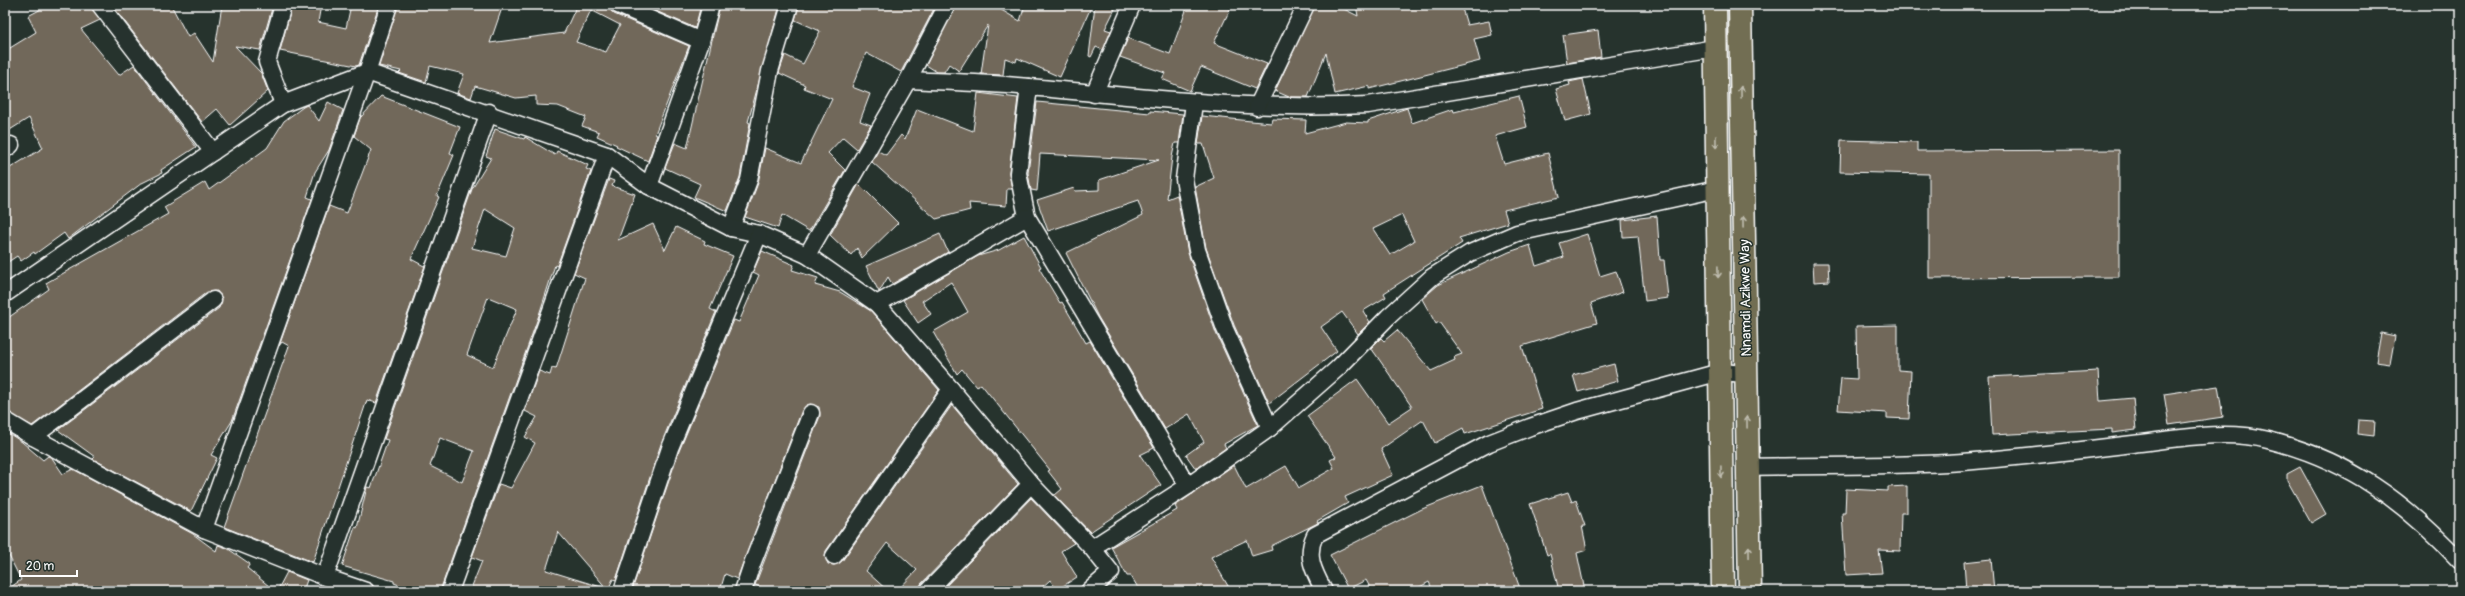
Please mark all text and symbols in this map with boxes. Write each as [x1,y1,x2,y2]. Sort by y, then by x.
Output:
one-way arrow [1737,86,1745,99]
one-way arrow [1713,135,1720,148]
one-way arrow [1739,216,1747,229]
street label: Nnamdi Azikwe Way [1736,239,1755,357]
one-way arrow [1714,265,1722,278]
one-way arrow [1743,416,1751,429]
one-way arrow [1717,465,1725,478]
one-way arrow [1745,546,1753,559]
scale bar [20,552,77,578]
text: 20 m [26,559,55,574]

